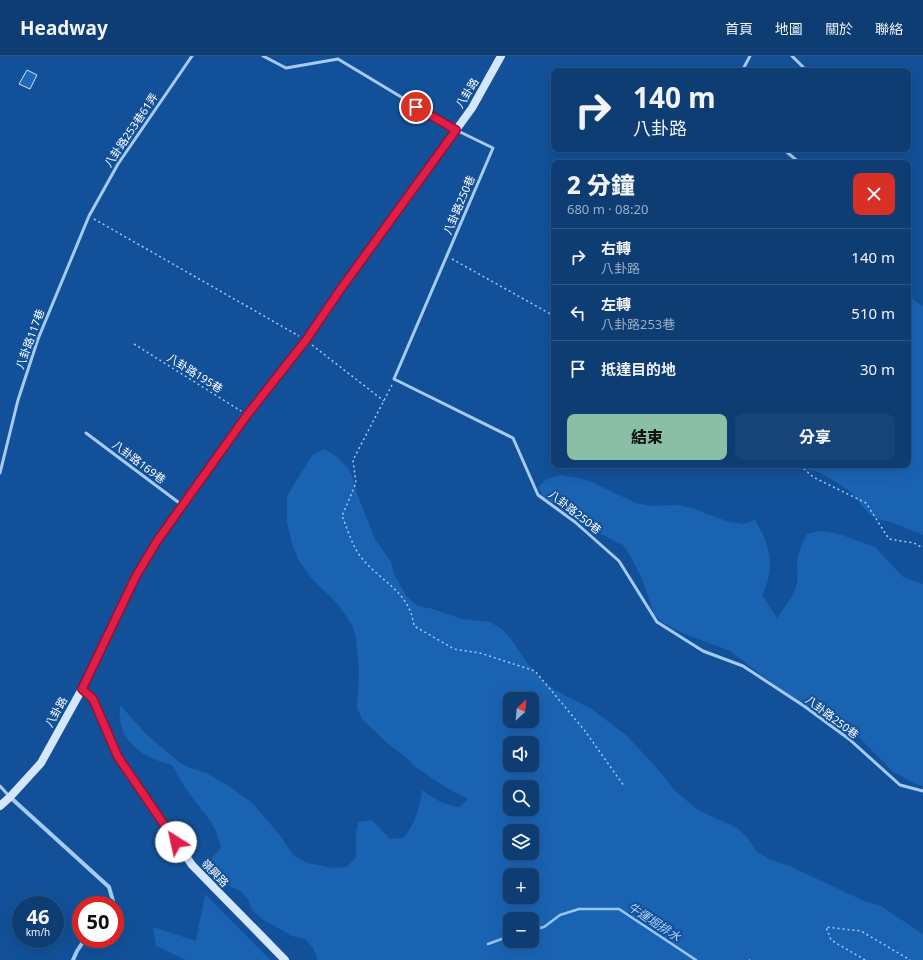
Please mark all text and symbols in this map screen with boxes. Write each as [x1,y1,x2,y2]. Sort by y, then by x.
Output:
text: Headway [20,15,108,41]
text: 首頁 [725,19,753,38]
text: 地圖 [775,19,803,38]
text: 關於 [825,19,853,38]
text: 聯絡 [875,19,903,38]
street label: 八卦路 [451,75,482,111]
text: 140 m [633,78,716,116]
icon: right [567,84,619,136]
street label: 八卦路253巷61弄 [100,90,161,170]
pin [399,90,433,124]
icon: arrive [405,96,427,118]
text: 八卦路 [633,116,687,140]
text: 2 分鐘 [567,168,635,201]
street label: 八卦路250巷 [439,173,478,237]
button: close [853,173,895,215]
text: 680 m · 08:20 [567,200,648,218]
text: 右轉 [601,238,631,258]
icon: right [567,246,589,268]
text: 140 m [851,247,895,267]
text: 八卦路 [601,259,640,277]
text: 左轉 [601,294,631,314]
icon: left [567,302,589,324]
text: 510 m [851,303,895,323]
street label: 八卦路117巷 [12,307,47,371]
text: 八卦路253巷 [601,315,675,333]
street label: 八卦路195巷 [165,350,226,396]
icon: arrive [567,358,589,380]
text: 抵達目的地 [601,359,676,379]
text: 30 m [860,359,895,379]
button: 結束 [567,414,727,460]
button: 分享 [735,414,895,460]
street label: 八卦路169巷 [110,437,169,487]
street label: 八卦路250巷 [546,486,605,537]
north arrow [503,692,539,728]
map controls [503,692,539,948]
street label: 八卦路250巷 [803,692,862,742]
street label: 八卦路 [41,694,70,730]
button: sound [503,736,539,772]
button: search [503,780,539,816]
position arrow [155,821,197,863]
button: layers [503,824,539,860]
street label: 嶺興路 [199,856,232,890]
button: + [503,868,539,904]
speed limit sign: 50 [72,896,124,948]
water label: 牛運堀排水 [624,898,685,946]
text: 46 [27,903,49,930]
button: − [503,912,539,948]
text: km/h [26,925,50,939]

